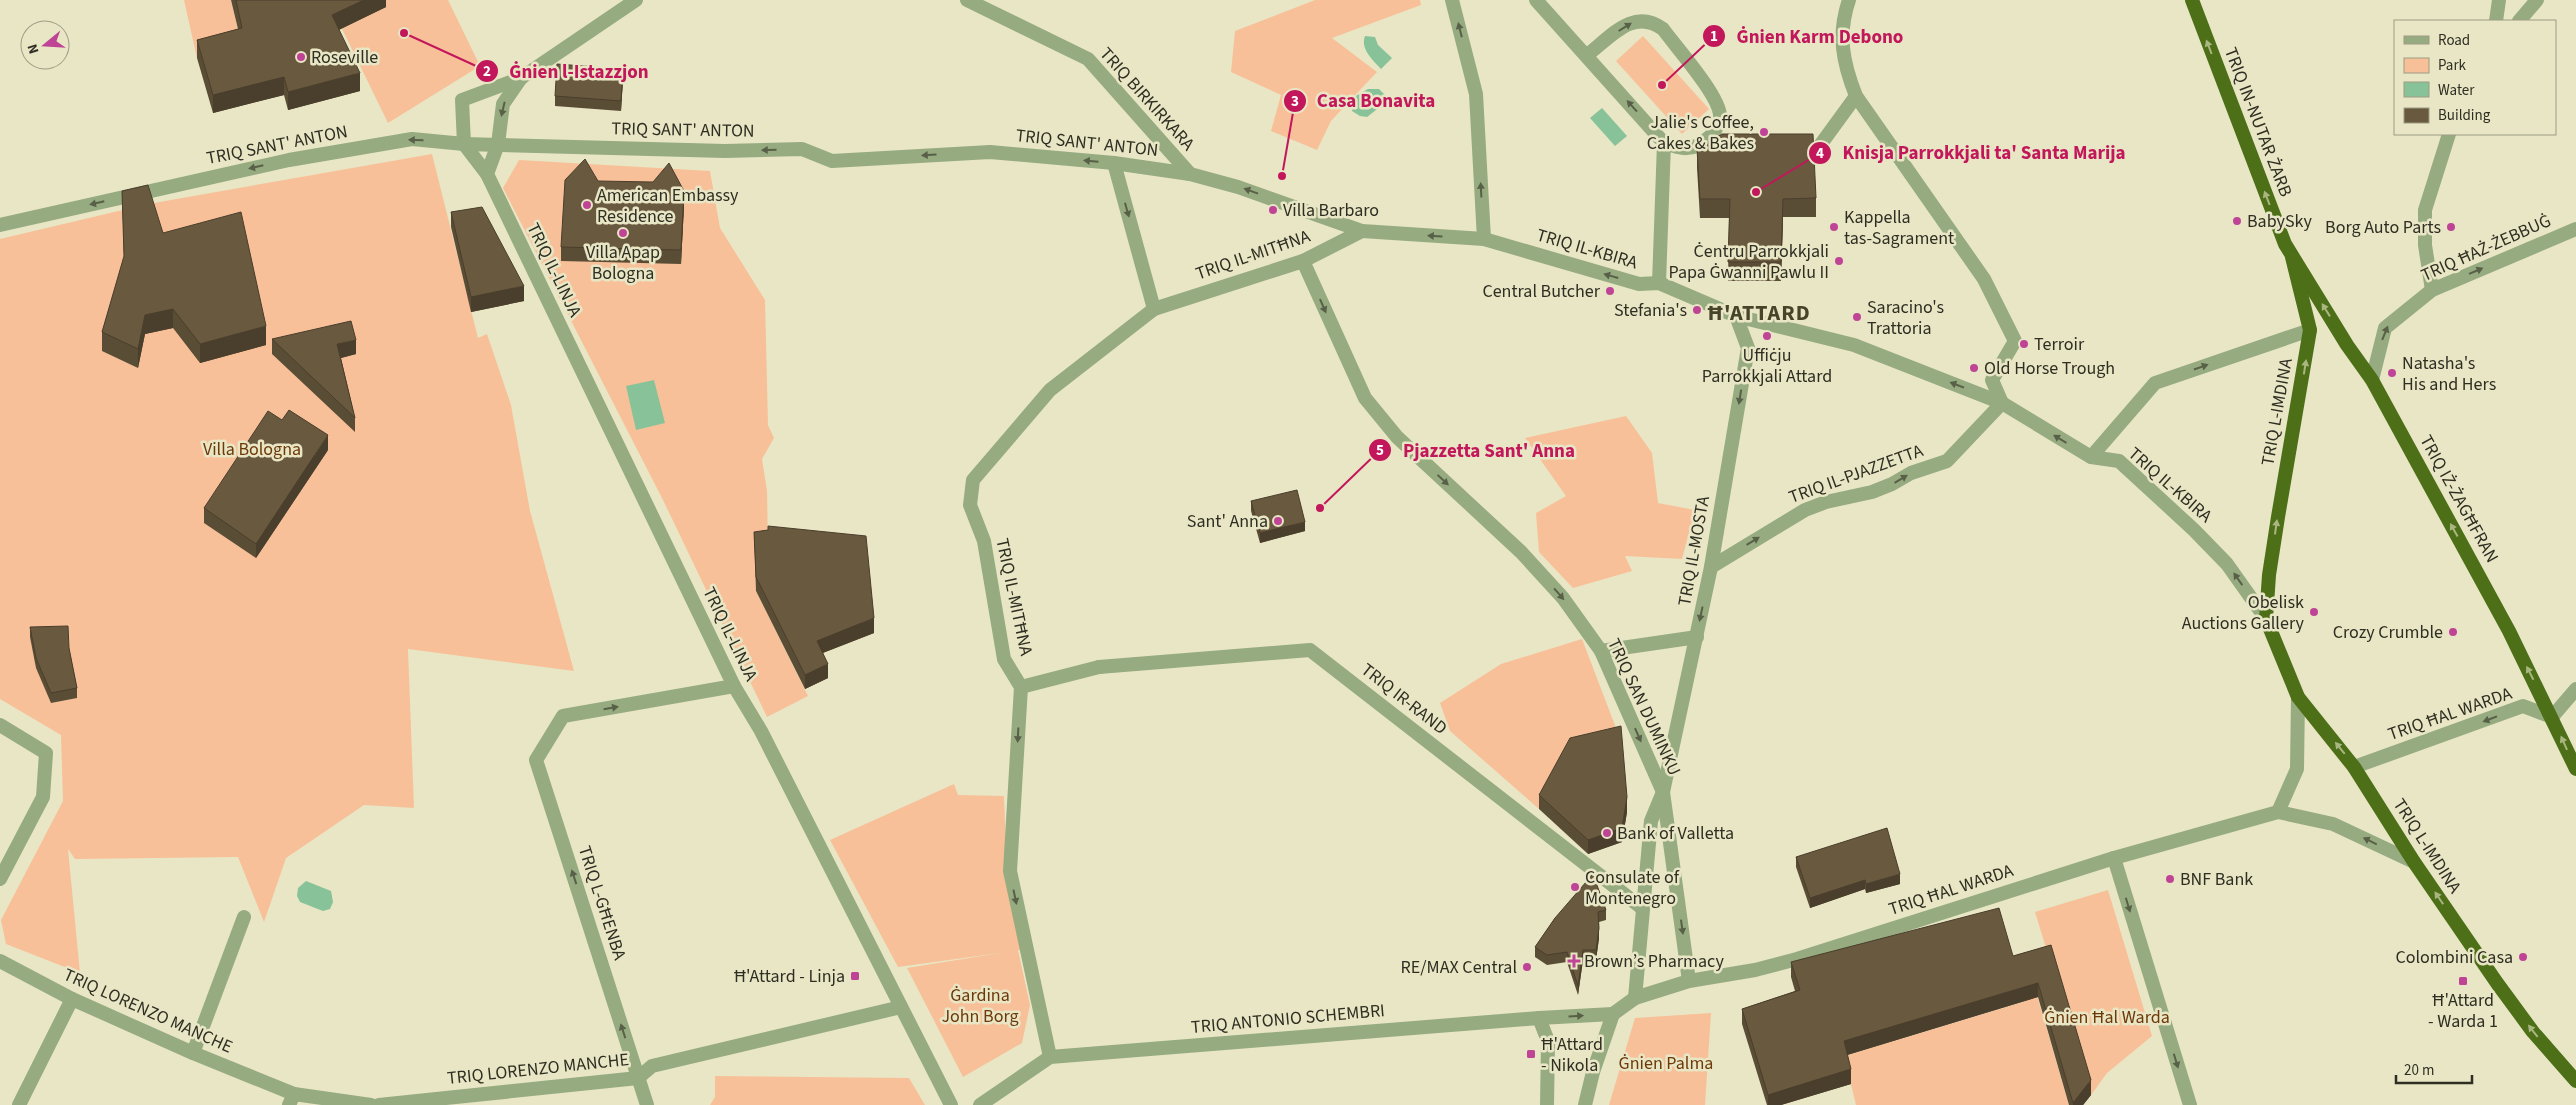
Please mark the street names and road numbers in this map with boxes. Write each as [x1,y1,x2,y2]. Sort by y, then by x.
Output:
street label: TRIQ BIRKIRKARA [1094,42,1200,156]
street label: TRIQ IN-NUTAR ŻARB [2218,44,2298,200]
street label: TRIQ SANT' ANTON [611,116,755,144]
street label: TRIQ SANT' ANTON [204,119,350,171]
street label: TRIQ SANT' ANTON [1014,123,1160,163]
street label: TRIQ ĦAŻ-ŻEBBUĠ [2417,208,2555,288]
street label: TRIQ IL-LINJA [520,219,588,321]
street label: TRIQ IL-KBIRA [1534,223,1641,275]
street label: TRIQ IL-MITĦNA [1192,224,1314,286]
street label: TRIQ L-IMDINA [2255,356,2299,468]
street label: TRIQ IŻ-ŻAGĦFRAN [2414,431,2504,567]
street label: TRIQ IL-PJAZZETTA [1785,438,1927,510]
street label: TRIQ IL-KBIRA [2123,441,2218,529]
street label: TRIQ IL-MOSTA [1672,494,1716,608]
street label: TRIQ IL-MITĦNA [989,536,1039,658]
street label: TRIQ IL-LINJA [696,583,764,685]
street label: TRIQ SAN DUMINKU [1601,634,1687,780]
street label: TRIQ IR-RAND [1356,657,1452,741]
street label: TRIQ ĦAL WARDA [2385,681,2516,747]
street label: TRIQ L-IMDINA [2387,794,2467,899]
street label: TRIQ L-GĦENBA [572,843,632,963]
street label: TRIQ ĦAL WARDA [1886,858,2017,922]
street label: TRIQ LORENZO MANCHE [59,962,237,1060]
street label: TRIQ ANTONIO SCHEMBRI [1190,998,1386,1040]
street label: TRIQ LORENZO MANCHE [446,1047,630,1091]

